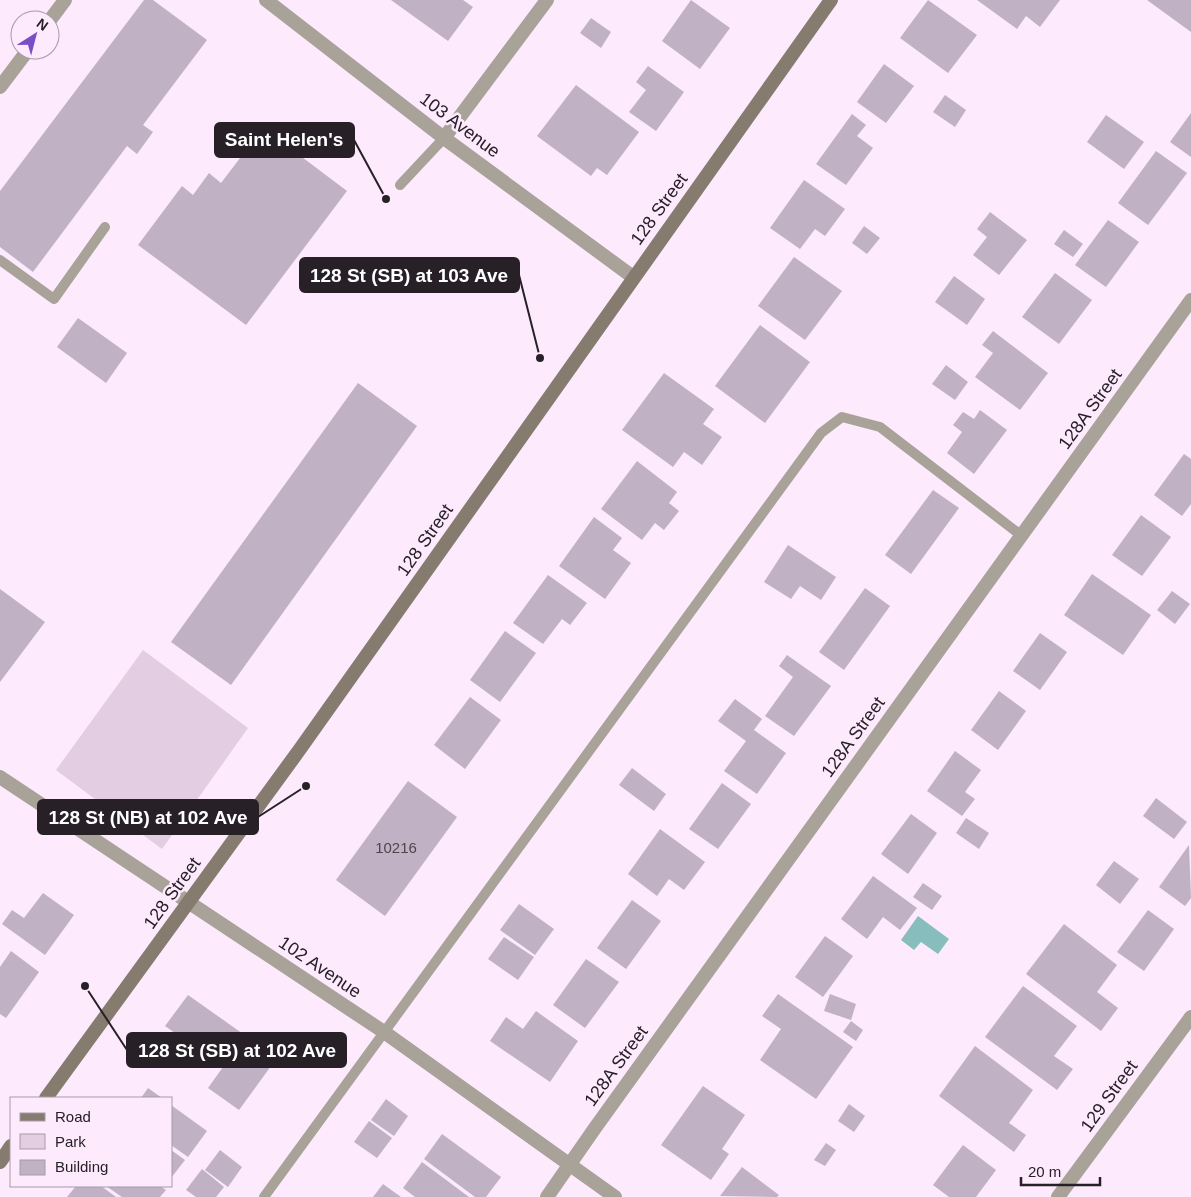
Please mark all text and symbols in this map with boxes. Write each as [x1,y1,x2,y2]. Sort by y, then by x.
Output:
north arrow [10,10,60,60]
text: N [34,15,51,34]
street label: 103 Avenue [416,88,504,162]
callout: Saint Helen's [215,123,354,157]
text: Saint Helen's [225,129,343,150]
street label: 128 Street [626,170,692,248]
callout: 128 St (SB) at 103 Ave [300,258,519,292]
text: 128 St (SB) at 103 Ave [310,265,508,286]
street label: 128A Street [1054,365,1126,453]
street label: 128 Street [393,500,457,580]
street label: 128A Street [817,693,889,781]
callout: 128 St (NB) at 102 Ave [38,800,258,834]
text: 128 St (NB) at 102 Ave [48,807,248,828]
house number: 10216 [375,839,417,856]
street label: 128 Street [139,854,205,932]
street label: 102 Avenue [275,932,365,1002]
street label: 128A Street [580,1022,652,1110]
callout: 128 St (SB) at 102 Ave [127,1033,346,1067]
text: 128 St (SB) at 102 Ave [138,1040,336,1061]
street label: 129 Street [1076,1057,1142,1135]
legend [10,1097,172,1187]
text: Road [55,1108,91,1125]
text: Park [55,1133,86,1150]
scale bar [1021,1154,1100,1186]
text: Building [55,1158,108,1175]
text: 20 m [1028,1163,1061,1180]

